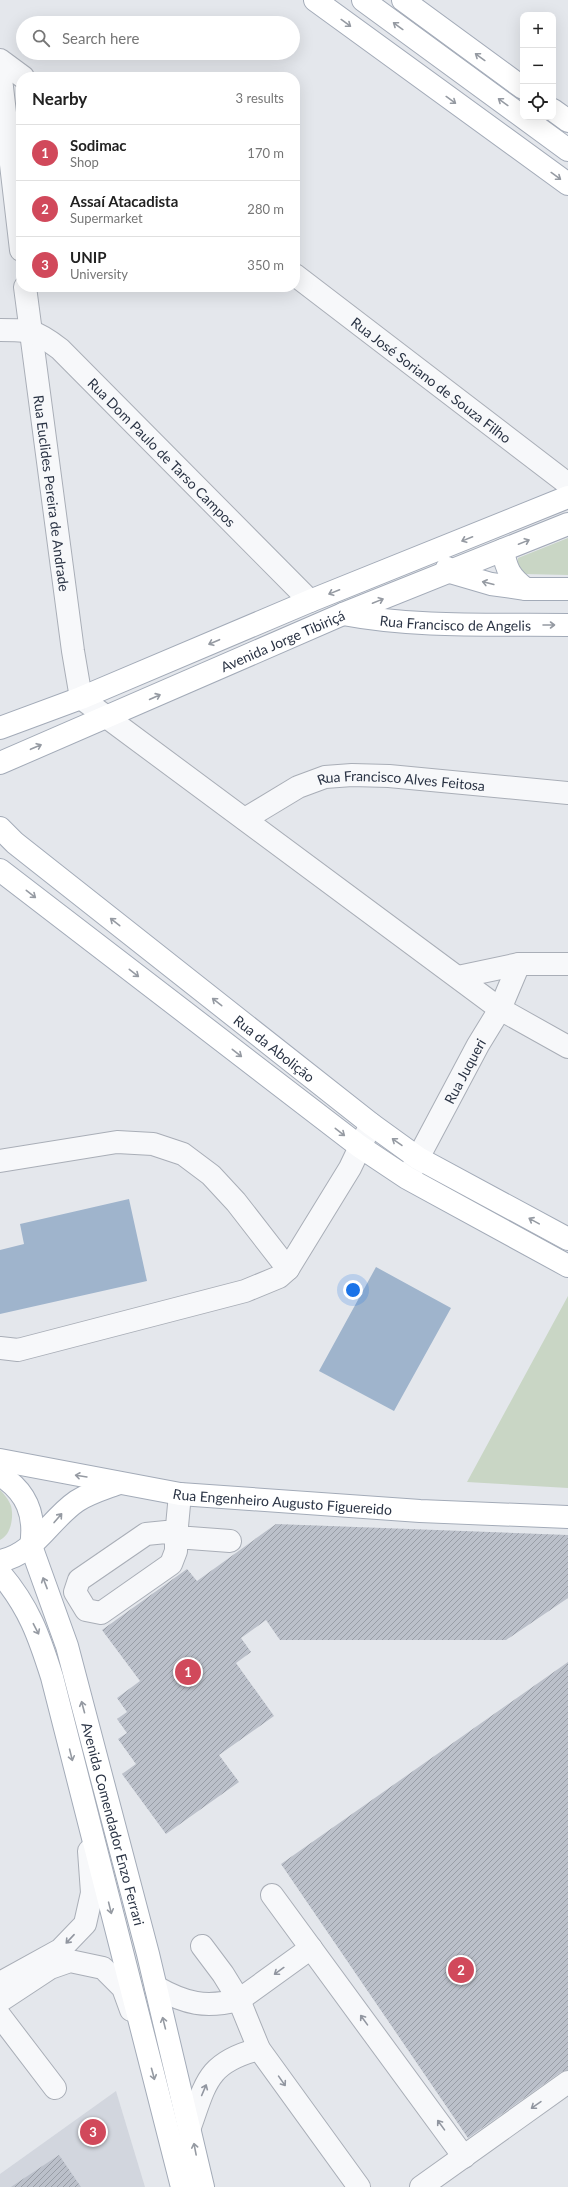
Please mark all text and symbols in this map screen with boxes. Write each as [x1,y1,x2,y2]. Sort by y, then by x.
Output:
map controls [520,12,556,120]
button: + [520,12,556,48]
search box [16,16,300,60]
one-way arrow [341,19,352,27]
one-way arrow [392,22,403,30]
icon: search [30,27,52,49]
text: Search here [62,29,139,47]
button: − [520,48,556,84]
one-way arrow [475,53,486,61]
button: locate [520,84,556,120]
text: Nearby [32,88,87,109]
text: 3 results [236,90,284,106]
one-way arrow [446,95,457,104]
one-way arrow [497,98,508,107]
text: Sodimac [70,136,127,154]
text: 1 [41,145,49,161]
text: 170 m [247,145,284,161]
text: Shop [70,154,99,170]
one-way arrow [551,172,562,180]
text: Assaí Atacadista [70,192,178,210]
text: 2 [41,201,49,217]
text: 280 m [247,201,284,217]
text: Supermarket [70,210,143,226]
text: UNIP [70,248,106,266]
text: 3 [41,257,49,273]
text: 350 m [247,257,284,273]
text: University [70,266,128,282]
street label: Rua José Soriano de Souza Filho [348,313,515,446]
street label: Rua Dom Paulo de Tarso Campos [85,374,240,530]
street label: Rua Euclides Pereira de Andrade [31,394,74,592]
one-way arrow [462,536,474,544]
one-way arrow [518,537,530,545]
one-way arrow [481,578,494,586]
one-way arrow [328,589,340,597]
one-way arrow [371,596,383,604]
street label: Avenida Jorge Tibiriçá [218,606,347,675]
street label: Rua Francisco de Angelis [379,611,531,633]
one-way arrow [542,621,555,629]
one-way arrow [208,639,220,647]
one-way arrow [149,692,161,700]
one-way arrow [29,743,41,750]
street label: Rua Francisco Alves Feitosa [315,766,486,794]
one-way arrow [25,890,36,898]
one-way arrow [109,918,120,926]
one-way arrow [128,969,139,978]
one-way arrow [211,998,222,1007]
street label: Rua da Abolição [231,1011,319,1085]
street label: Rua Juqueri [440,1035,489,1106]
one-way arrow [232,1048,243,1057]
one-way arrow [335,1128,346,1136]
one-way arrow [391,1138,402,1146]
one-way arrow [528,1216,540,1224]
your location [343,1280,363,1300]
one-way arrow [75,1472,88,1480]
street label: Rua Engenheiro Augusto Figuereido [172,1484,393,1517]
one-way arrow [53,1513,62,1523]
one-way arrow [40,1577,48,1589]
one-way arrow [33,1623,40,1635]
pin: 1 [175,1657,201,1687]
one-way arrow [79,1701,86,1714]
street label: Avenida Comendador Enzo Ferrari [79,1720,149,1927]
one-way arrow [68,1748,75,1761]
one-way arrow [107,1901,114,1914]
one-way arrow [65,1934,75,1944]
pin: 2 [448,1955,474,1985]
one-way arrow [274,1966,285,1975]
one-way arrow [360,2015,368,2026]
one-way arrow [160,2016,168,2029]
one-way arrow [150,2067,157,2080]
one-way arrow [278,2075,286,2086]
one-way arrow [200,2085,208,2097]
one-way arrow [531,2101,542,2109]
pin: 3 [80,2117,106,2147]
one-way arrow [436,2120,445,2131]
one-way arrow [190,2143,198,2156]

